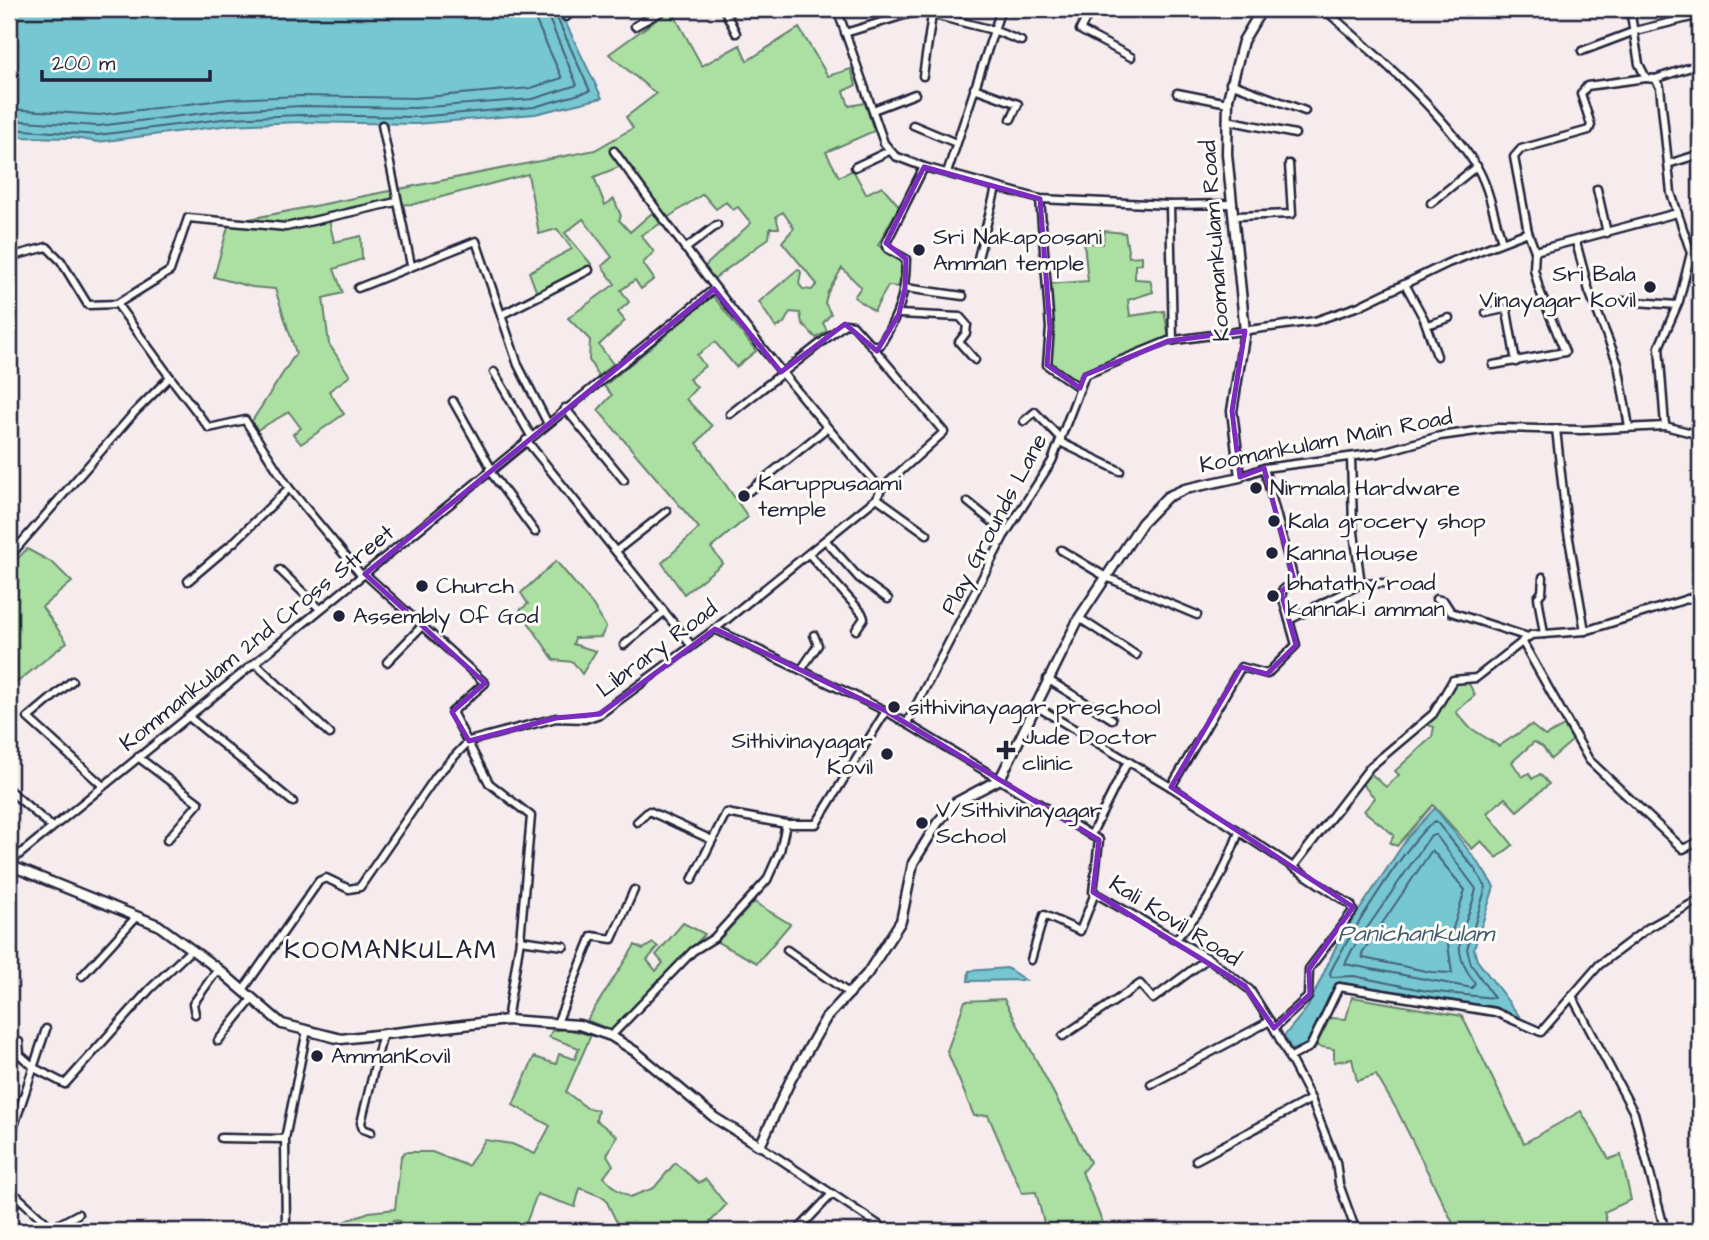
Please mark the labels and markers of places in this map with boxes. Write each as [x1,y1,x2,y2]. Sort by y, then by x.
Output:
place label: Sri Nakapoosani Amman temple [933,221,1103,279]
marker: Sri Nakapoosani Amman temple [911,242,927,258]
place label: Sri Bala Vinayagar Kovil [1479,258,1636,317]
marker: Sri Bala Vinayagar Kovil [1642,279,1658,295]
place label: Karuppusaami temple [758,467,902,525]
place label: Nirmala Hardware [1270,472,1460,504]
marker: Nirmala Hardware [1248,480,1264,496]
marker: Karuppusaami temple [736,488,752,504]
place label: Kala grocery shop [1288,505,1486,538]
marker: Kala grocery shop [1266,513,1282,529]
place label: Kanna House [1286,537,1418,569]
marker: Kanna House [1264,545,1280,561]
place label: bhatathy road kannaki amman [1287,567,1445,625]
place label: Church [436,570,515,602]
marker: Church [414,578,430,594]
marker: bhatathy road kannaki amman [1265,588,1281,604]
place label: Assembly Of God [353,600,539,633]
marker: Assembly Of God [331,608,347,624]
place label: sithivinayagar preschool [908,691,1161,724]
marker: sithivinayagar preschool [886,699,902,715]
place label: Jude Doctor clinic [1022,721,1157,779]
place label: Sithivinayagar Kovil [731,725,873,783]
marker: Jude Doctor clinic [996,740,1016,760]
marker: Sithivinayagar Kovil [879,746,895,762]
place label: V/Sithivinayagar School [936,794,1103,852]
marker: V/Sithivinayagar School [914,815,930,831]
place label: AmmanKovil [331,1040,451,1072]
marker: AmmanKovil [309,1048,325,1064]

